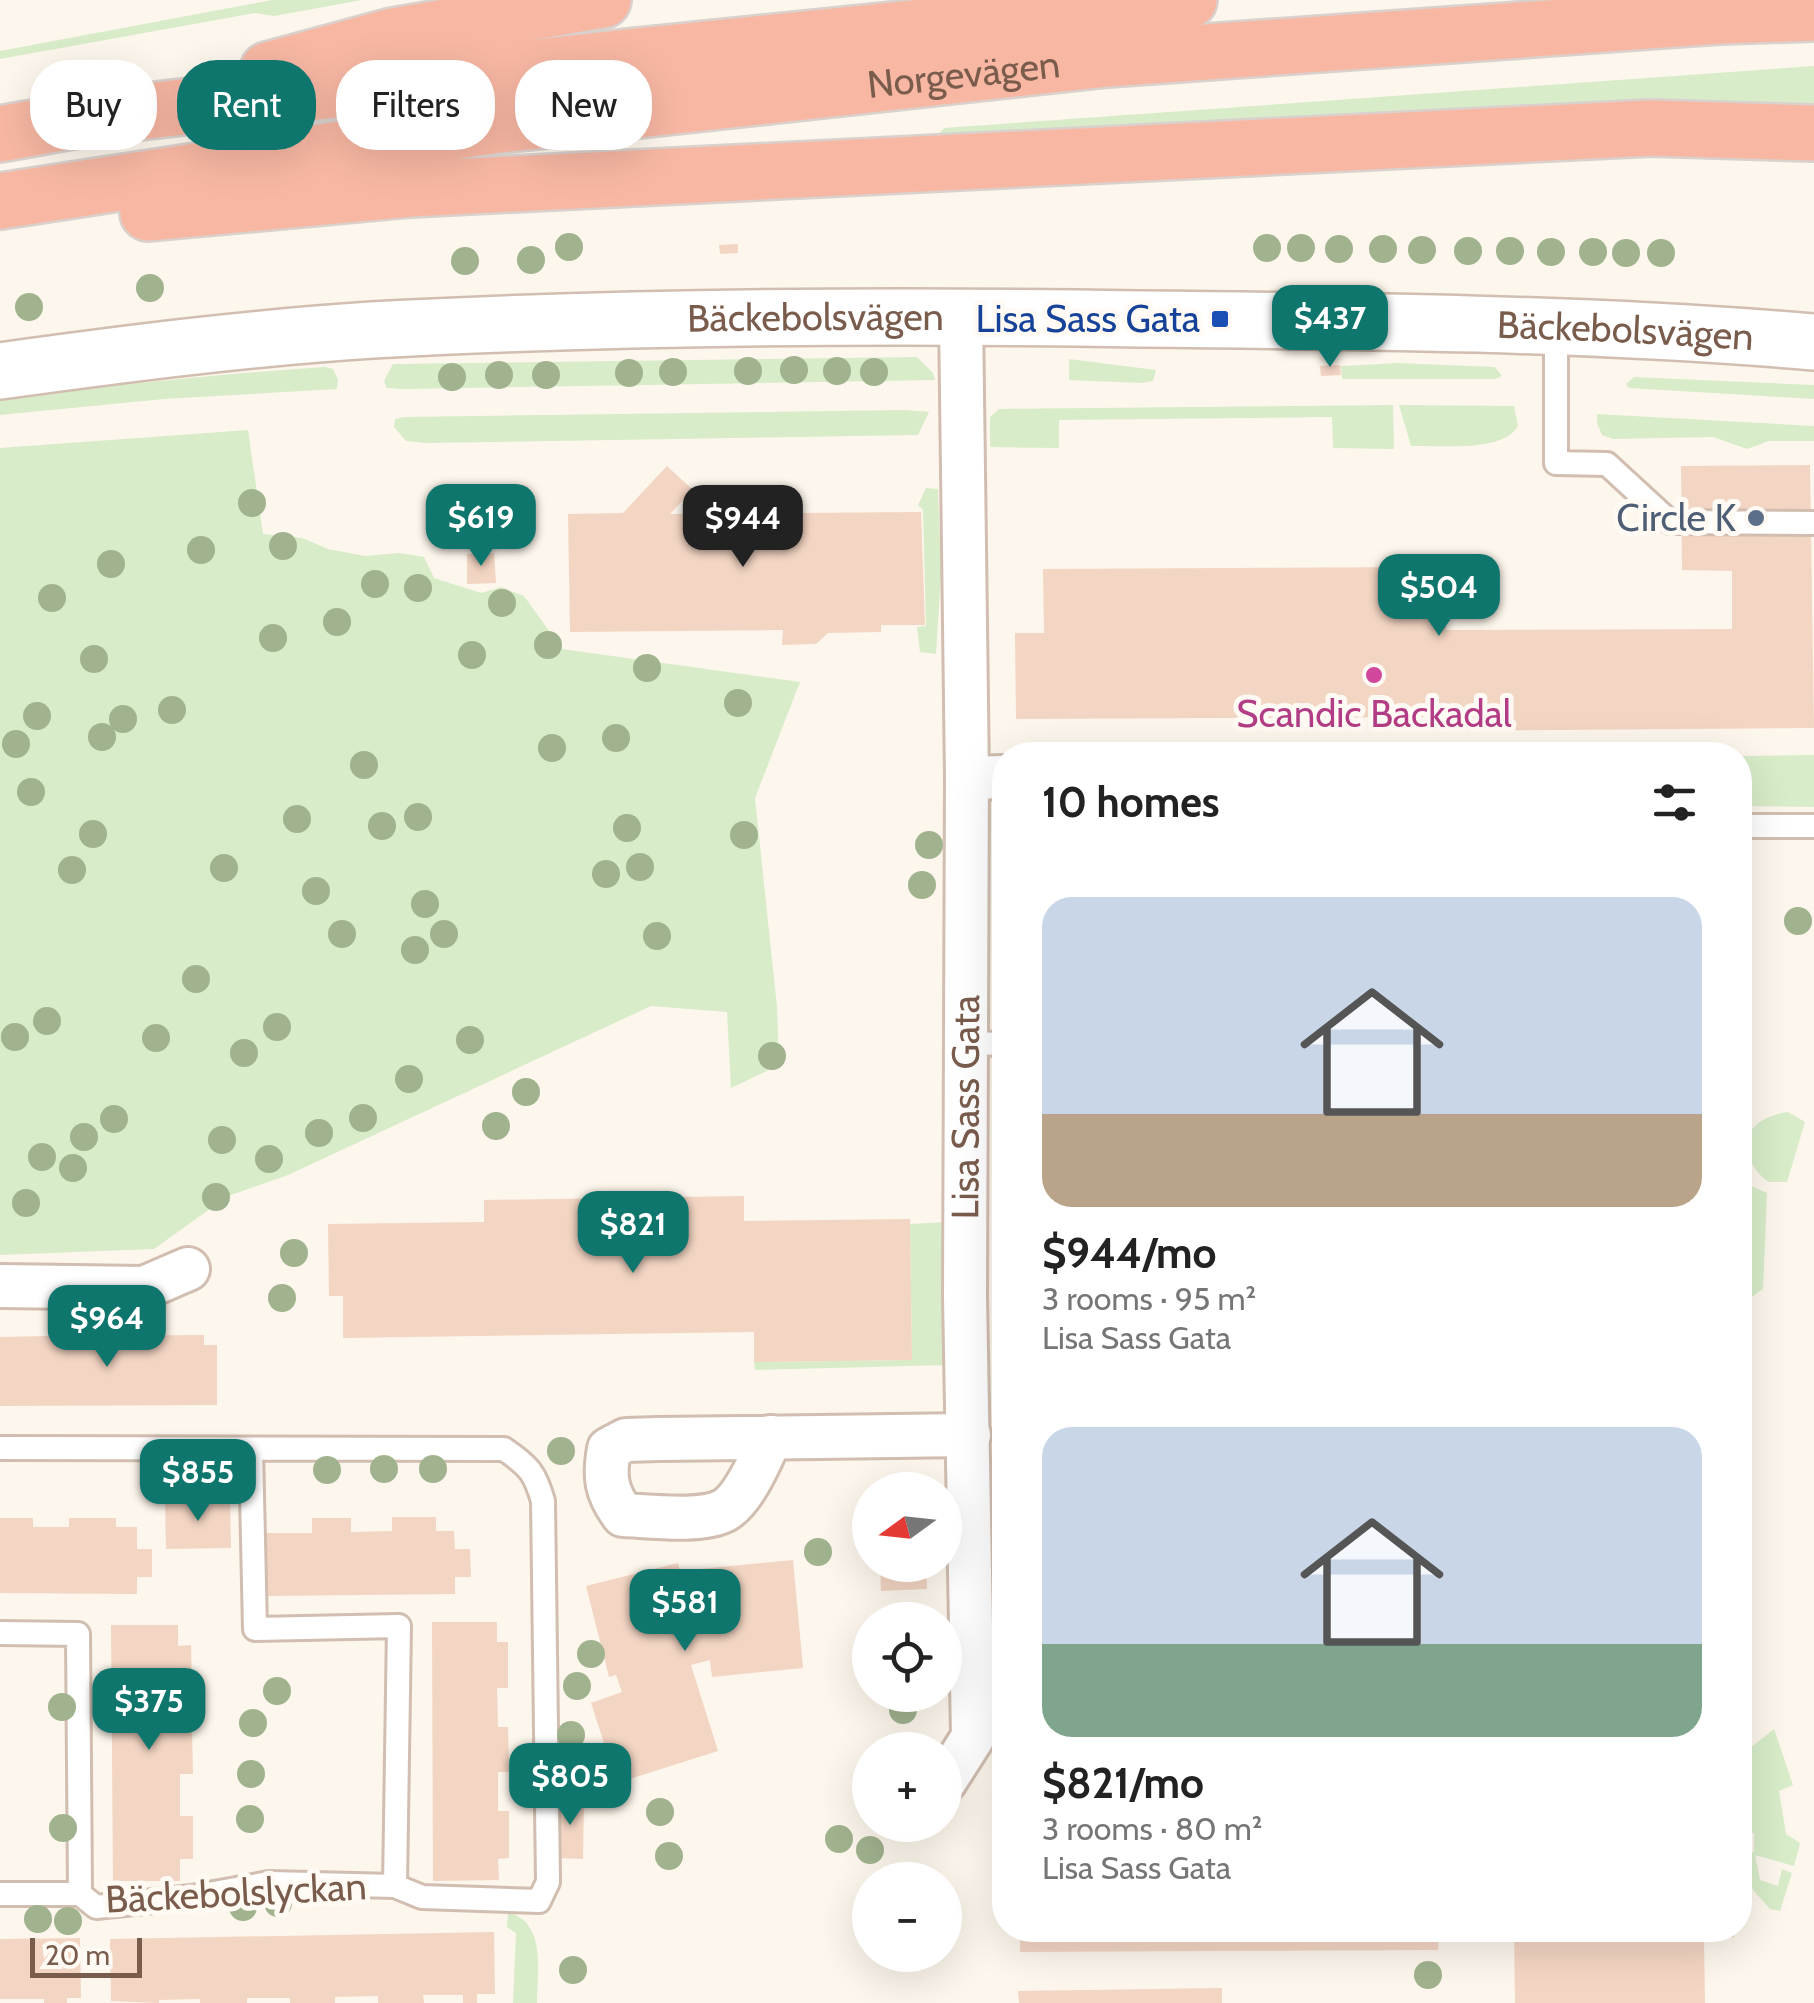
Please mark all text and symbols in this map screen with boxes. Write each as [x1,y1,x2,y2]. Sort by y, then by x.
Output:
street label: Norgevägen [865,40,1062,108]
chip: Buy [30,60,157,150]
chip: Rent [177,60,316,150]
chip: Filters [336,60,495,150]
chip: New [515,60,652,150]
pin: $437 [1271,285,1389,370]
street label: Bäckebolsvägen [687,293,944,342]
place label: Lisa Sass Gata [975,295,1200,342]
text: $437 [1294,298,1366,337]
street label: Bäckebolsvägen [1496,301,1755,360]
marker: Lisa Sass Gata [1209,308,1231,330]
pin: $619 [422,484,540,569]
pin: $944 [684,485,802,570]
place label: Circle K [1616,494,1736,541]
text: $619 [448,497,514,536]
text: $944 [705,498,781,537]
marker: Circle K [1745,507,1767,529]
pin: $504 [1380,554,1498,639]
text: $504 [1400,567,1478,606]
marker: Scandic Backadal [1363,664,1385,686]
place label: Scandic Backadal [1236,690,1512,737]
icon: filters [1647,775,1702,830]
text: 10 homes [1042,776,1220,828]
icon: home [1282,962,1462,1142]
street label: Lisa Sass Gata [941,995,989,1220]
pin: $821 [574,1191,692,1276]
text: $821 [600,1204,666,1243]
text: $944/mo [1042,1227,1217,1279]
text: 3 rooms · 95 m² [1042,1279,1256,1318]
pin: $964 [48,1285,166,1370]
text: $964 [70,1298,144,1337]
text: Lisa Sass Gata [1042,1318,1231,1357]
pin: $855 [139,1439,257,1524]
text: $855 [162,1452,234,1491]
north arrow [852,1472,962,1582]
map controls [852,1472,962,1972]
icon: home [1282,1492,1462,1672]
pin: $581 [626,1569,744,1654]
text: $581 [652,1582,718,1621]
button: locate [852,1602,962,1712]
pin: $375 [90,1668,208,1753]
text: $375 [114,1681,184,1720]
button: + [852,1732,962,1842]
pin: $805 [511,1743,629,1828]
text: $805 [531,1756,609,1795]
text: $821/mo [1042,1757,1204,1809]
text: 3 rooms · 80 m² [1042,1809,1262,1848]
text: Lisa Sass Gata [1042,1848,1231,1887]
street label: Bäckebolslyckan [104,1862,368,1923]
button: − [852,1862,962,1972]
scale bar [30,1933,142,1978]
text: 20 m [45,1938,110,1972]

